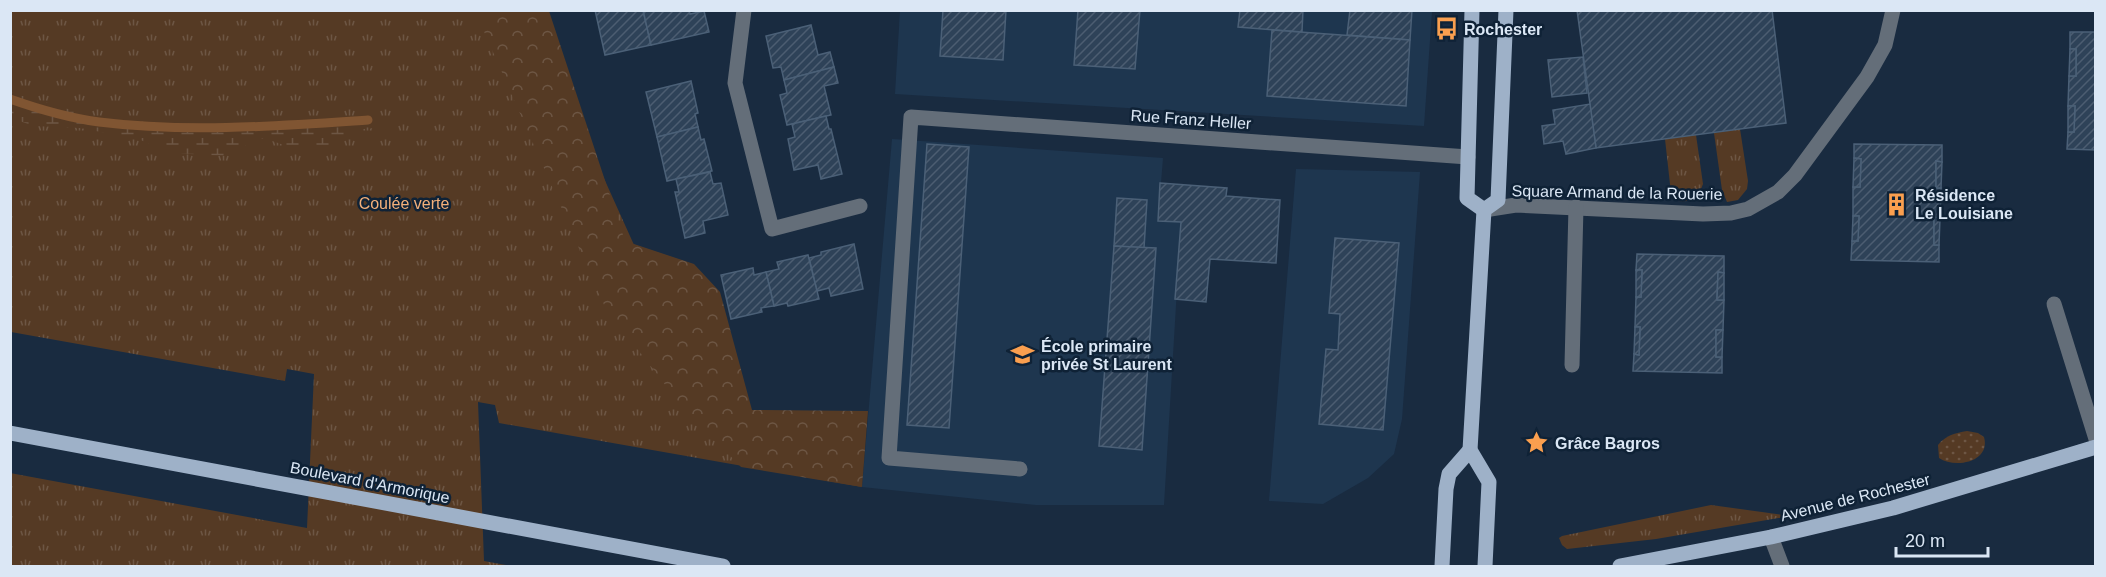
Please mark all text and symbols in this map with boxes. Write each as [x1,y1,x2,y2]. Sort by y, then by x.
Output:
bus stop icon: Rochester [1433,16,1459,42]
place label: Rochester [1464,21,1542,38]
street label: Rue Franz Heller [1130,107,1253,132]
street label: Square Armand de la Rouerie [1511,182,1723,203]
place label: Résidence Le Louisiane [1915,187,2013,222]
building icon: Résidence Le Louisiane [1884,191,1910,217]
park label: Coulée verte [359,195,449,212]
place label: École primaire privée St Laurent [1041,337,1172,373]
school or university icon: École primaire privée St Laurent [1010,342,1036,368]
place icon: Grâce Bagros [1524,430,1550,456]
place label: Grâce Bagros [1555,435,1660,452]
street label: Boulevard d'Armorique [289,459,451,506]
street label: Avenue de Rochester [1779,470,1932,524]
scale bar [1896,520,1988,558]
text: 20 m [1905,531,1945,551]

